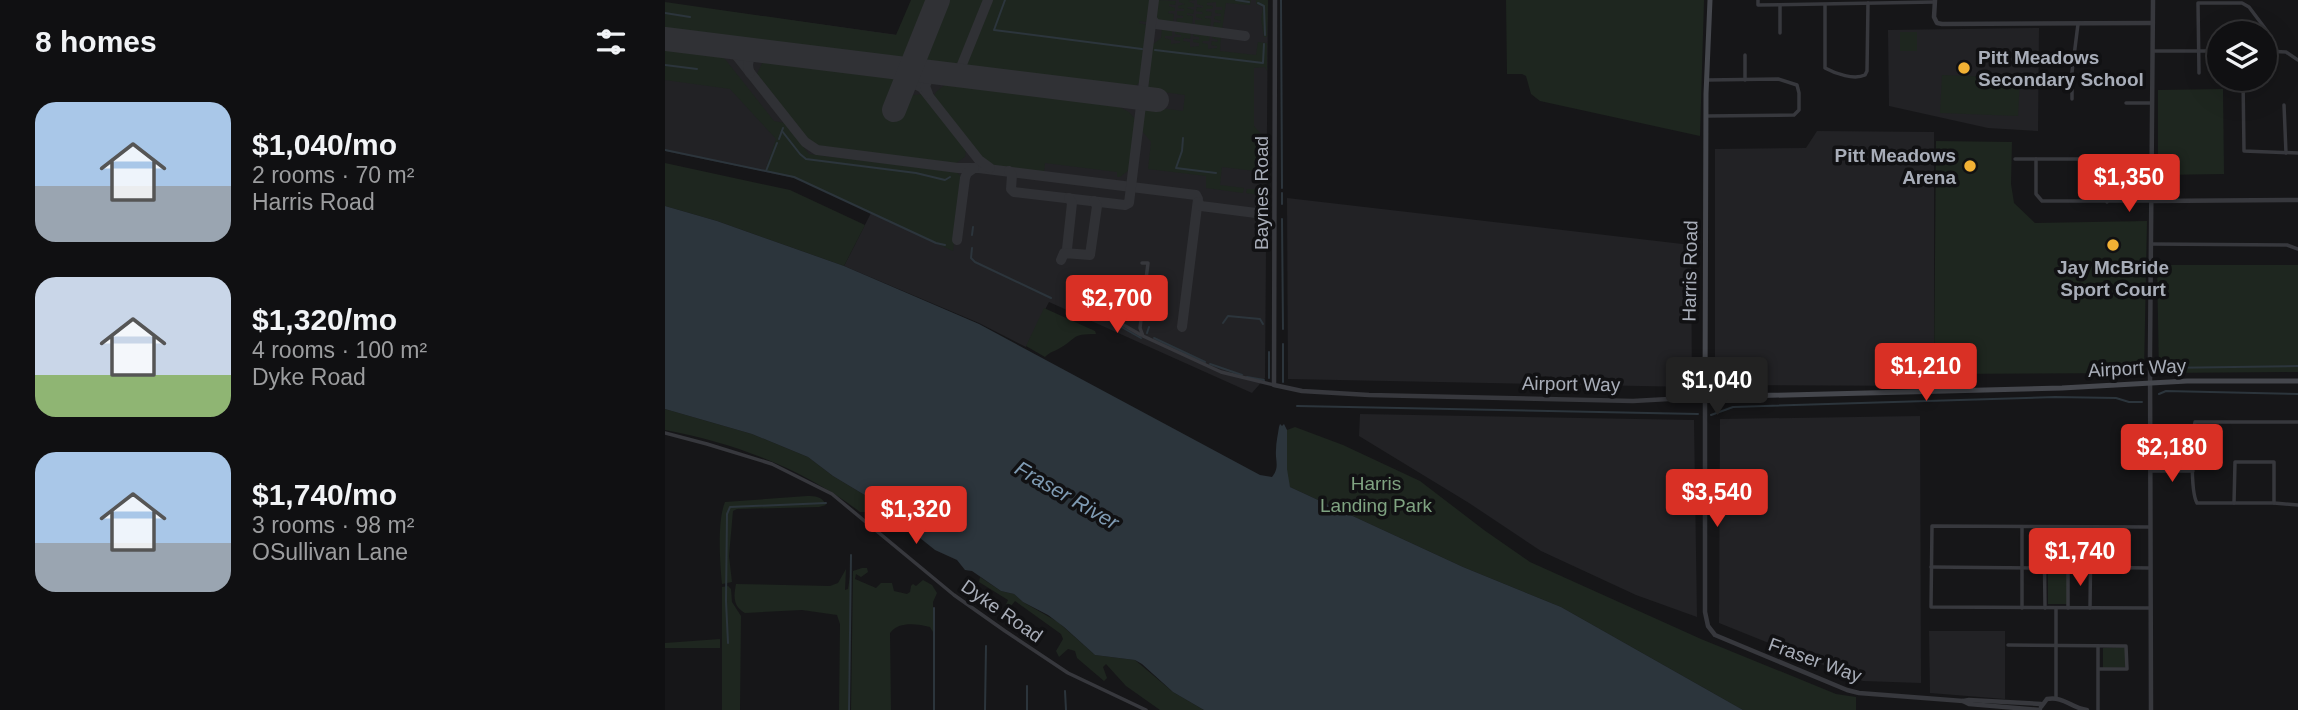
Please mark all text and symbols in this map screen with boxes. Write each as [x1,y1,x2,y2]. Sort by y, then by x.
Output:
map controls [2207,21,2277,91]
button: layers [2207,21,2277,91]
icon: filters [592,23,630,61]
text: 8 homes [35,25,157,58]
place label: Pitt Meadows Secondary School [1978,47,2144,90]
marker: Pitt Meadows Secondary School [1956,60,1972,76]
text: $1,040/mo [252,128,397,161]
icon: home [91,130,175,214]
street label: Baynes Road [1251,136,1272,250]
place label: Pitt Meadows Arena [1835,145,1956,188]
pin: $1,350 [2072,154,2186,214]
marker: Pitt Meadows Arena [1962,158,1978,174]
text: 2 rooms · 70 m² [252,162,414,188]
text: $1,350 [2094,164,2164,190]
text: Harris Road [252,189,375,215]
street label: Harris Road [1679,220,1701,322]
marker: Jay McBride Sport Court [2105,237,2121,253]
place label: Jay McBride Sport Court [2057,257,2169,300]
pin: $2,700 [1060,276,1174,335]
text: $2,700 [1082,285,1152,311]
text: $1,320/mo [252,303,397,336]
icon: home [91,305,175,389]
text: 4 rooms · 100 m² [252,337,427,363]
pin: $1,210 [1869,344,1983,403]
text: $1,210 [1891,353,1961,379]
street label: Airport Way [2087,355,2187,381]
pin: $1,040 [1660,358,1774,417]
text: Dyke Road [252,364,366,390]
text: $1,040 [1682,367,1752,393]
street label: Airport Way [1522,373,1621,395]
pin: $2,180 [2115,424,2229,484]
text: $2,180 [2137,434,2207,460]
water label: Fraser River [1011,456,1124,534]
pin: $3,540 [1660,470,1774,529]
park label: Harris Landing Park [1320,473,1432,516]
text: $1,740/mo [252,478,397,511]
text: $3,540 [1682,479,1752,505]
icon: home [91,480,175,564]
pin: $1,320 [859,486,973,546]
text: $1,320 [881,496,951,522]
text: 3 rooms · 98 m² [252,512,414,538]
pin: $1,740 [2023,528,2137,588]
text: $1,740 [2045,538,2115,564]
text: OSullivan Lane [252,539,408,565]
street label: Dyke Road [957,575,1047,647]
street label: Fraser Way [1766,633,1865,687]

